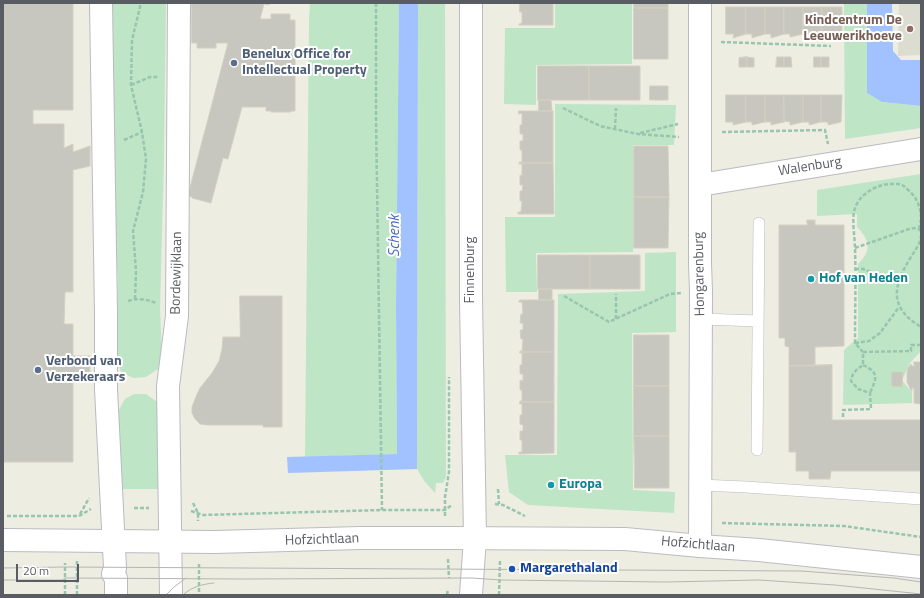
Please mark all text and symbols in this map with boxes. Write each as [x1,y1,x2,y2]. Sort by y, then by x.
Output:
place label: Kindcentrum De Leeuwerikhoeve [803,13,902,46]
marker: Kindcentrum De Leeuwerikhoeve [905,24,915,34]
place label: Benelux Office for Intellectual Property [242,47,367,80]
marker: Benelux Office for Intellectual Property [229,58,239,68]
street label: Walenburg [777,154,843,180]
water label: Schenk [386,215,404,257]
street label: Bordewijklaan [168,231,186,315]
street label: Hongarenburg [691,232,709,316]
street label: Finnenburg [463,237,479,303]
place label: Hof van Heden [819,271,908,287]
marker: Hof van Heden [806,274,816,284]
place label: Verbond van Verzekeraars [46,354,125,386]
marker: Verbond van Verzekeraars [33,365,43,375]
place label: Europa [559,477,602,493]
marker: Europa [546,480,556,490]
street label: Hofzichtlaan [285,530,359,550]
street label: Hofzichtlaan [660,533,736,557]
scale bar [18,556,81,582]
text: 20 m [23,561,49,580]
place label: Margarethaland [520,561,618,577]
marker: Margarethaland [507,564,517,574]

